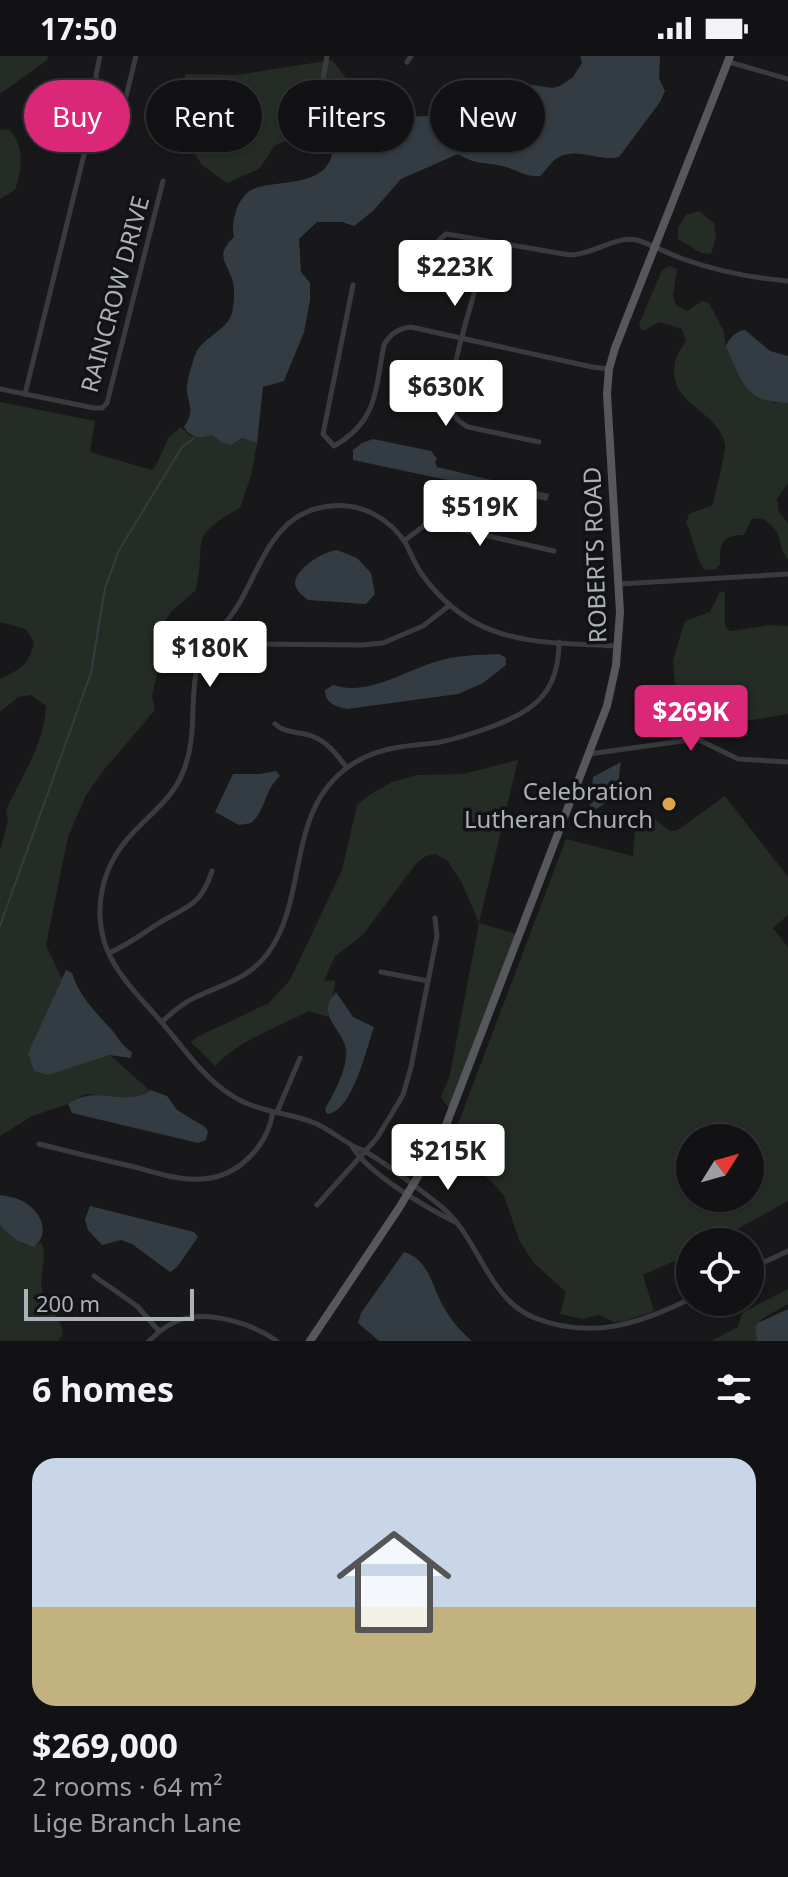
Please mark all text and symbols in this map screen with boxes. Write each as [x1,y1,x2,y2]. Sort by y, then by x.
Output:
text: 17:50 [40,8,117,49]
chip: Buy [24,80,130,152]
chip: Rent [146,80,262,152]
chip: Filters [278,80,414,152]
chip: New [430,80,545,152]
street label: RAINCROW DRIVE [72,192,156,396]
pin: $223K [399,240,511,308]
text: $223K [417,248,493,284]
pin: $630K [390,360,502,428]
text: $630K [408,368,484,404]
street label: ROBERTS ROAD [574,466,614,644]
pin: $519K [424,480,536,548]
text: $519K [442,488,518,524]
pin: $180K [154,621,266,689]
text: $180K [172,629,248,665]
pin: $269K [635,685,747,753]
text: $269K [653,693,729,729]
place label: Celebration Lutheran Church [464,774,653,835]
marker: Celebration Lutheran Church [660,795,678,813]
pin: $215K [392,1124,504,1192]
north arrow [676,1124,764,1212]
map controls [676,1124,764,1316]
text: $215K [410,1132,486,1168]
button: locate [676,1228,764,1316]
scale bar [24,1285,194,1321]
text: 200 m [36,1288,100,1318]
text: 6 homes [32,1366,174,1412]
icon: filters [712,1367,756,1411]
icon: home [322,1510,466,1654]
text: $269,000 [32,1722,178,1768]
text: 2 rooms · 64 m² [32,1768,222,1804]
text: Lige Branch Lane [32,1804,242,1840]

